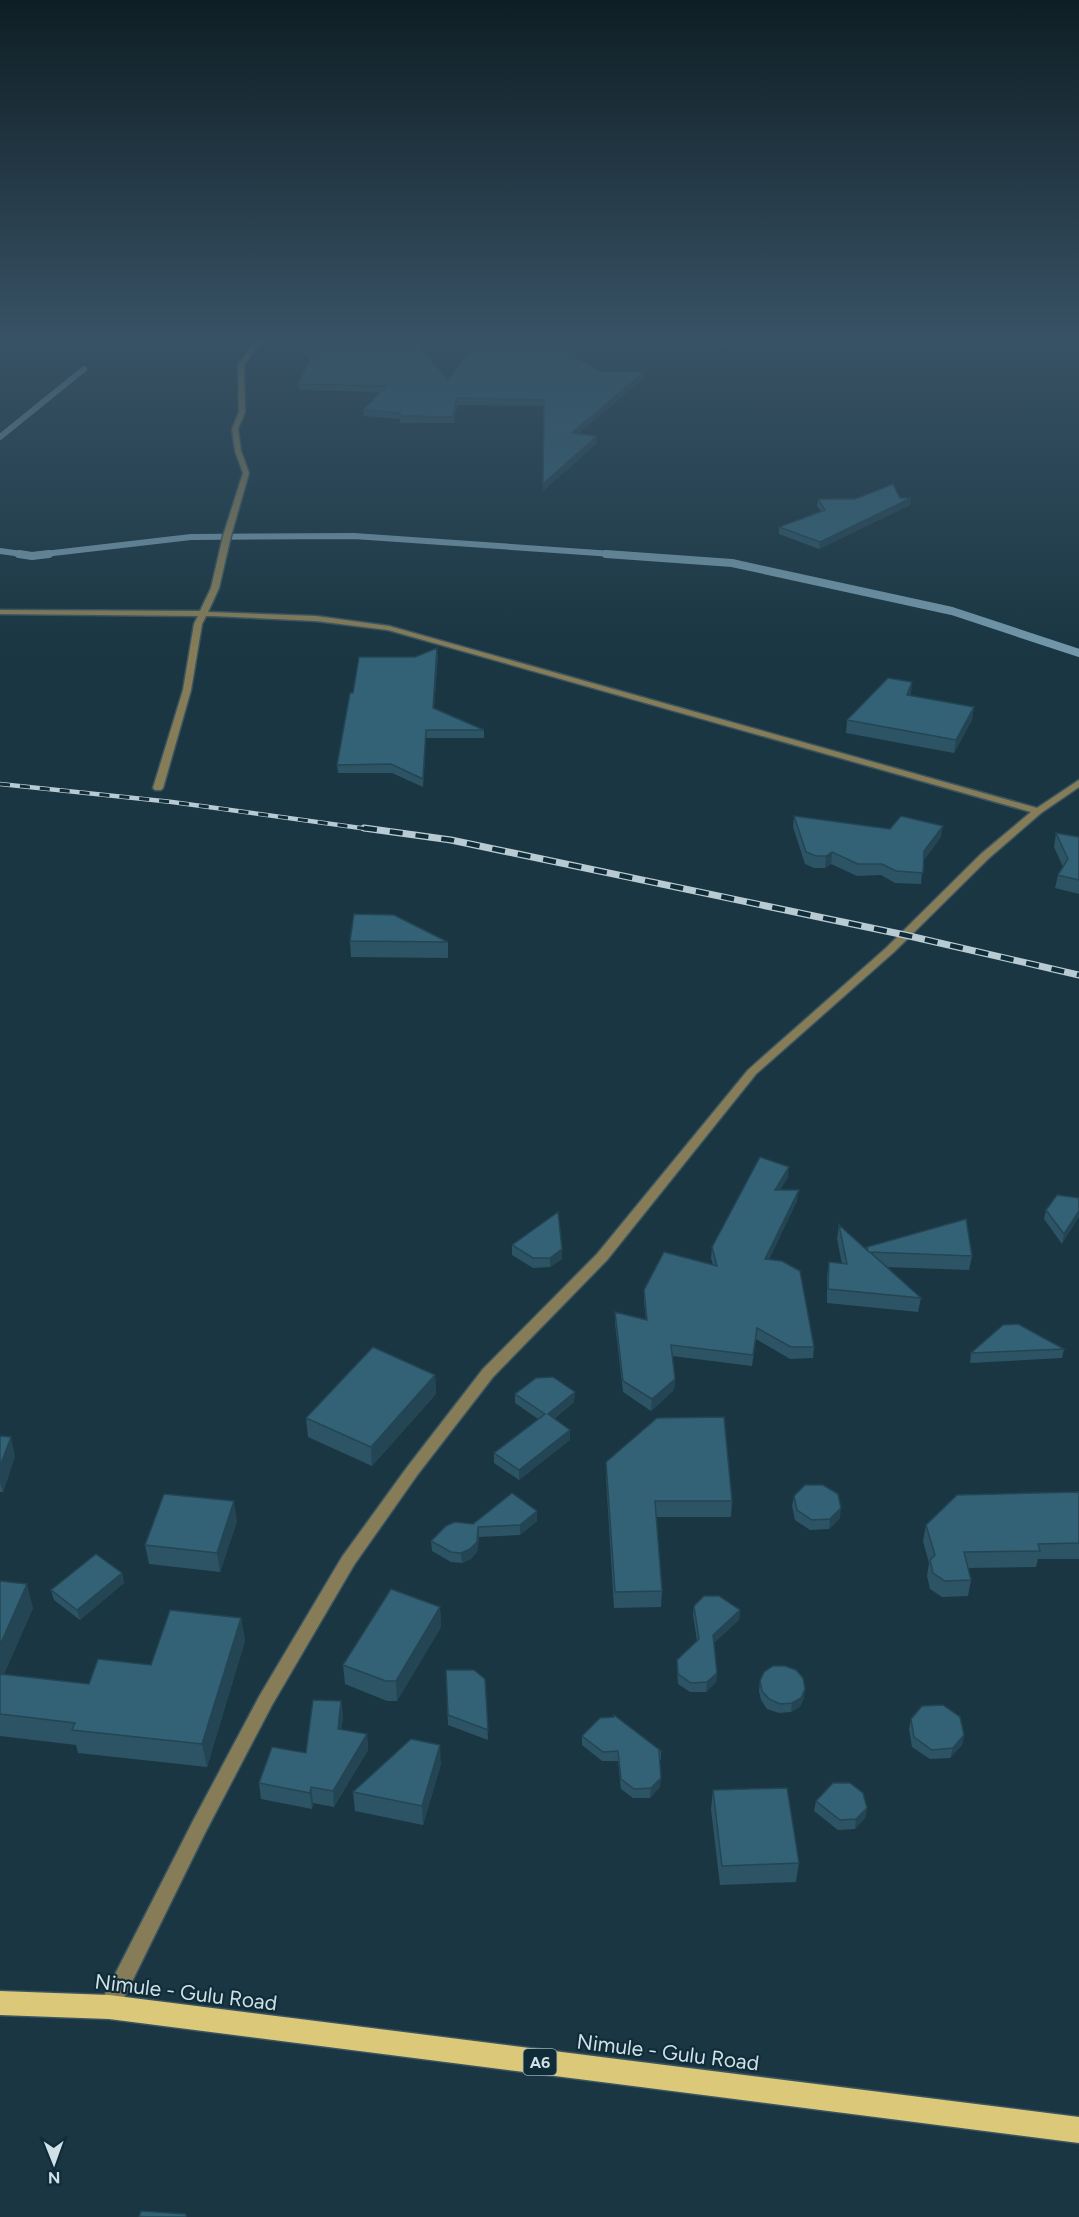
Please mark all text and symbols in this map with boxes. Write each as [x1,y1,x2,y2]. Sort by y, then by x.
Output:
street label: Nimule - Gulu Road [93,1968,279,2016]
street label: Nimule - Gulu Road [575,2028,761,2076]
road number: A6 [524,2049,556,2075]
north arrow [24,2133,84,2193]
text: N [48,2168,61,2187]

